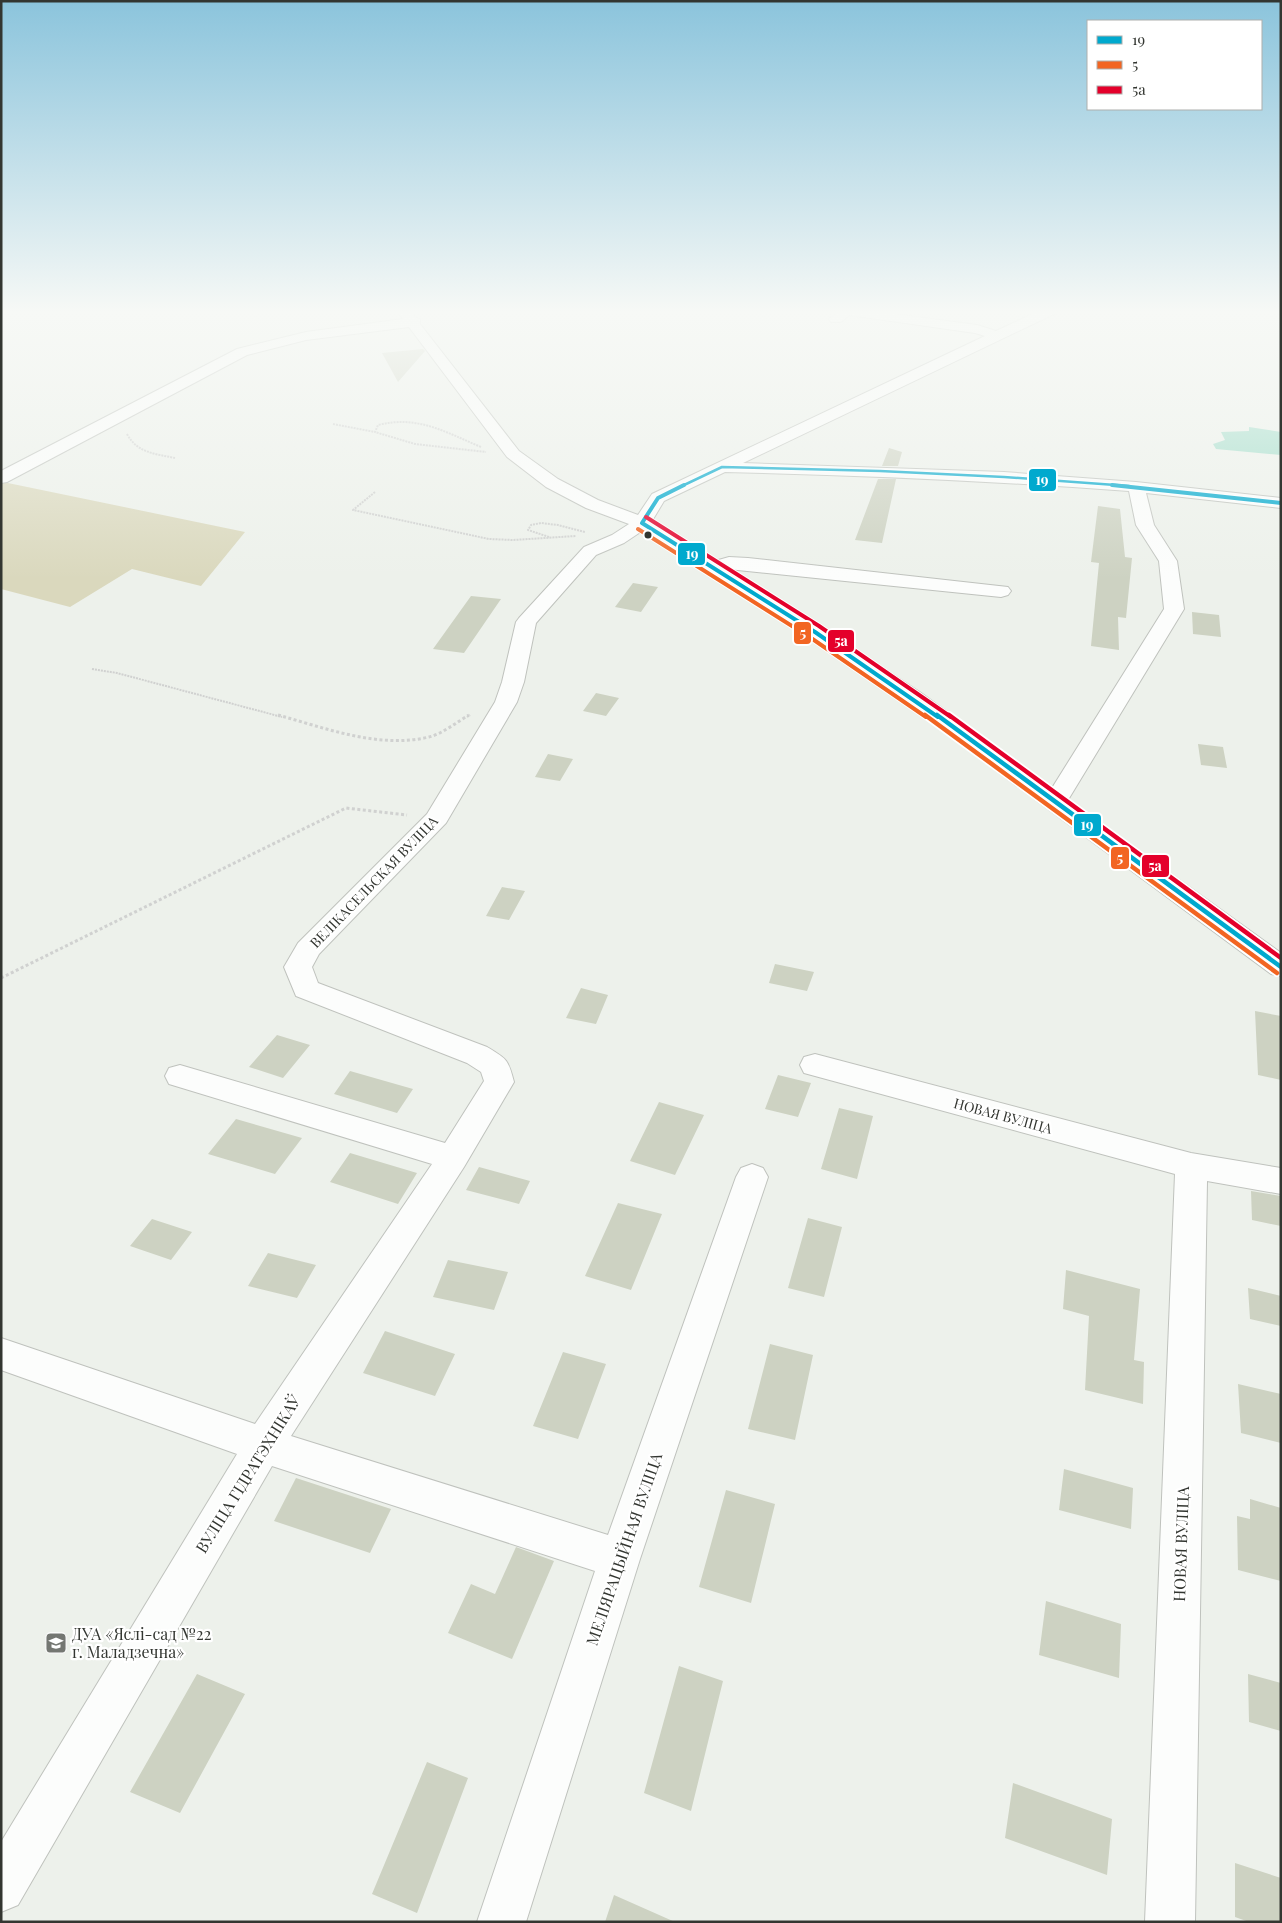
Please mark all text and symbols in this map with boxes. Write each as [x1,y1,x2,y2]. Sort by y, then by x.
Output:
legend [1087,20,1262,110]
text: 19 [1132,29,1145,49]
text: 5 [1132,54,1138,74]
text: 5а [1132,79,1146,99]
line badge: 19 [1028,468,1057,492]
text: 19 [1035,470,1049,489]
unlabelled marker [643,530,653,540]
line badge: 19 [677,542,706,566]
text: 19 [685,544,699,563]
line badge: 5 [793,621,812,645]
text: 5 [800,623,806,642]
line badge: 5а [827,629,855,653]
text: 5а [834,631,849,650]
street label: ВЕЛІКАСЕЛЬСКАЯ ВУЛІЦА [305,811,442,952]
line badge: 19 [1073,813,1102,837]
text: 19 [1080,815,1094,834]
line badge: 5 [1110,846,1130,870]
text: 5 [1117,848,1123,867]
line badge: 5а [1141,854,1170,878]
text: 5а [1148,856,1163,875]
street label: НОВАЯ ВУЛІЦА [952,1093,1055,1138]
street label: ВУЛІЦА ГІДРАТЭХНІКАЎ [190,1390,305,1557]
street label: МЕЛІЯРАЦЫЙНАЯ ВУЛІЦА [581,1449,667,1648]
street label: НОВАЯ ВУЛІЦА [1168,1485,1193,1602]
place label: ДУА «Яслі-сад №22 г. Маладзечна» [72,1623,211,1662]
school or university icon: ДУА «Яслі-сад №22 г. Маладзечна» [44,1631,68,1655]

